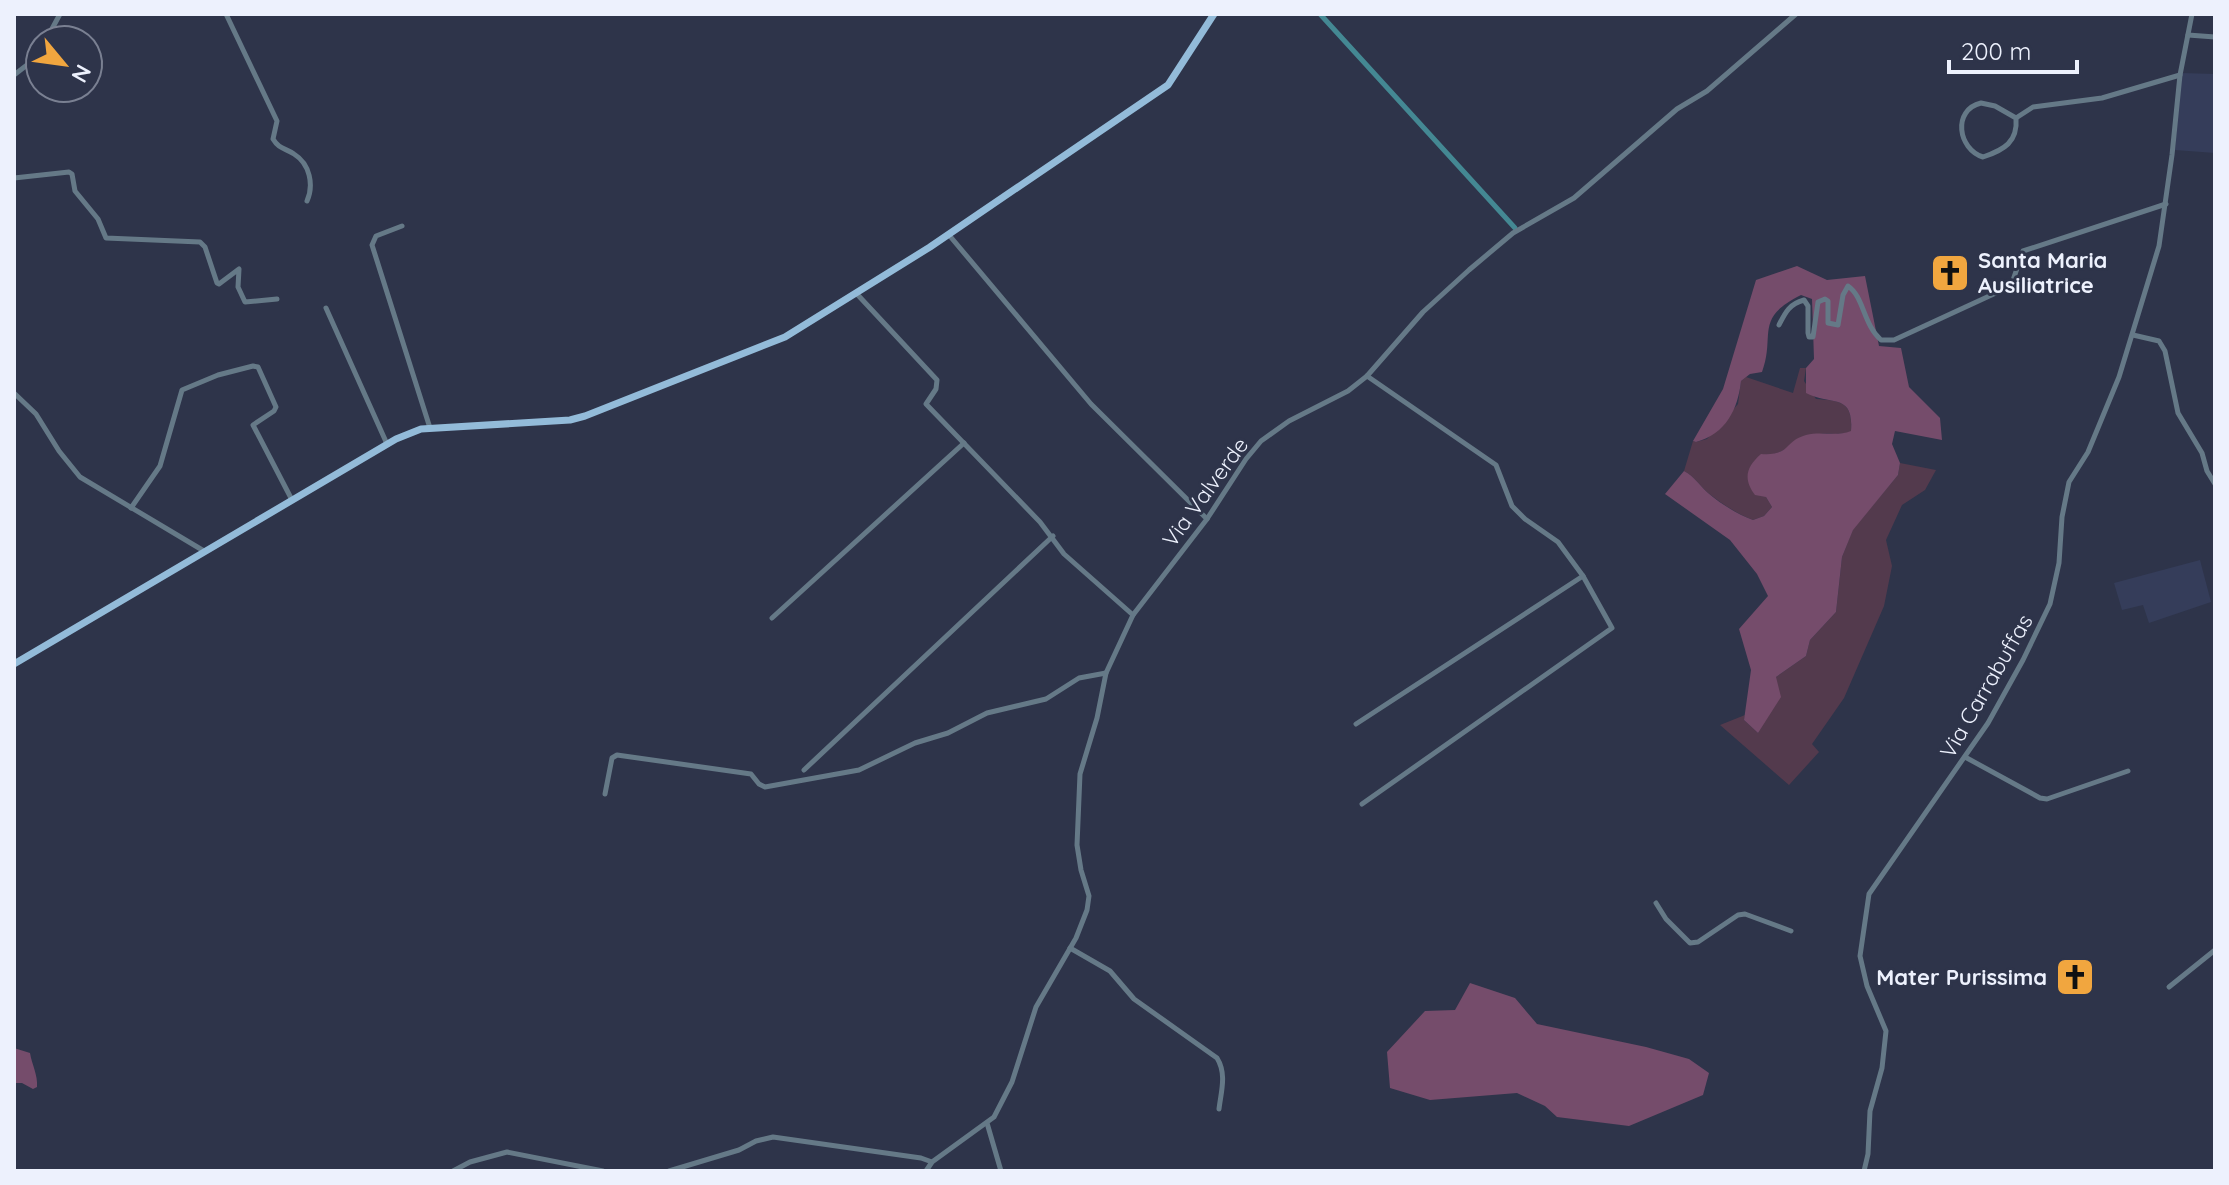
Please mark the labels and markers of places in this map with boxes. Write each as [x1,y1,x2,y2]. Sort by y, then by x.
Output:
place label: Santa Maria Ausiliatrice [1978,246,2107,299]
church icon: Santa Maria Ausiliatrice [1929,252,1971,294]
church icon: Mater Purissima [2054,956,2096,998]
place label: Mater Purissima [1876,963,2047,991]

